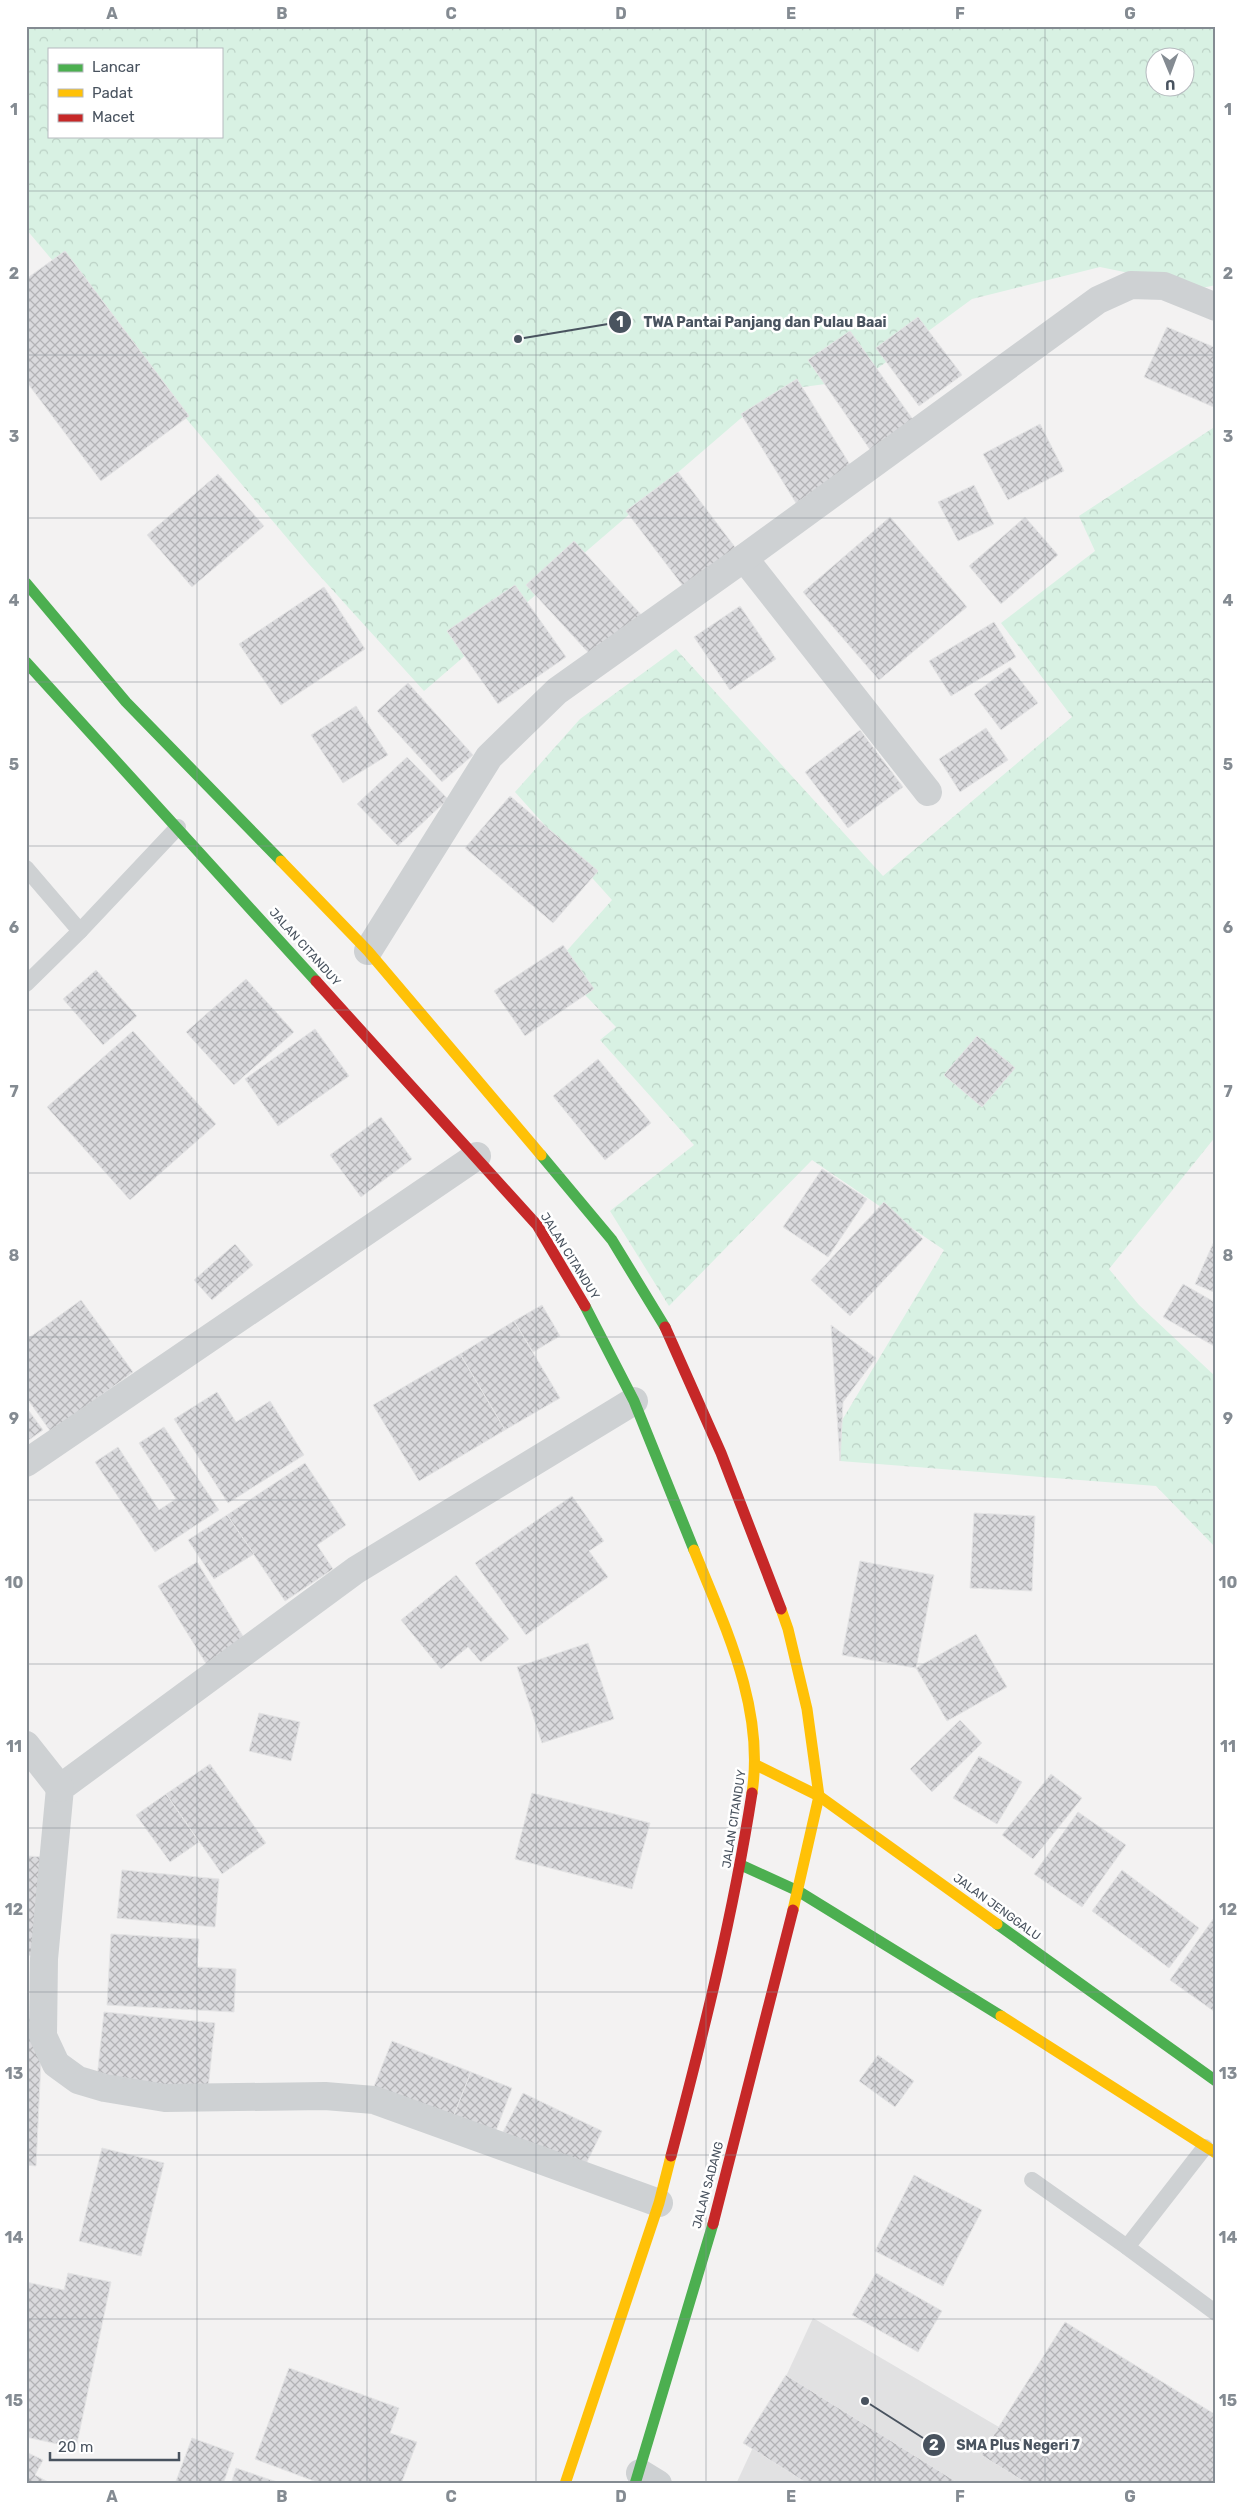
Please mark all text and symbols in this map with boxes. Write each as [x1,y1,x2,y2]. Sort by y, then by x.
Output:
text: A [106,4,118,23]
text: B [276,4,288,23]
text: C [445,4,457,23]
text: D [615,4,627,23]
text: E [786,4,796,23]
text: F [955,4,965,23]
text: G [1124,4,1136,23]
legend [48,48,222,138]
north arrow [1144,48,1194,98]
text: Lancar [92,58,140,76]
text: U [1165,76,1175,93]
text: Padat [92,84,133,102]
text: 1 [10,100,18,119]
text: 1 [1224,100,1232,119]
text: Macet [92,108,135,126]
text: 2 [9,264,19,283]
text: 2 [1223,264,1233,283]
callout: TWA Pantai Panjang dan Pulau Baai [608,308,896,337]
text: 1 [616,313,624,331]
text: TWA Pantai Panjang dan Pulau Baai [643,314,887,331]
text: 3 [9,427,19,446]
text: 3 [1223,427,1233,446]
text: 4 [9,591,20,610]
text: 4 [1223,591,1234,610]
text: 5 [9,755,19,774]
text: 5 [1223,755,1233,774]
street label: JALAN CITANDUY [266,905,344,989]
text: 6 [9,918,19,937]
text: 6 [1223,918,1233,937]
text: 7 [9,1082,19,1101]
text: 7 [1223,1082,1233,1101]
street label: JALAN CITANDUY [538,1210,602,1302]
text: 8 [9,1246,20,1265]
text: 8 [1223,1246,1234,1265]
text: 9 [9,1409,19,1428]
text: 9 [1223,1409,1233,1428]
text: 10 [5,1573,24,1592]
text: 10 [1219,1573,1238,1592]
text: 11 [6,1737,22,1756]
text: 11 [1220,1737,1236,1756]
street label: JALAN CITANDUY [719,1768,749,1869]
street label: JALAN JENGGALU [951,1871,1043,1943]
text: 12 [5,1900,23,1919]
text: 12 [1219,1900,1237,1919]
text: 13 [5,2064,23,2083]
text: 13 [1219,2064,1237,2083]
street label: JALAN SADANG [690,2140,726,2230]
text: 14 [5,2228,24,2247]
text: 14 [1219,2228,1238,2247]
text: 15 [5,2391,23,2410]
text: 15 [1219,2391,1237,2410]
scale bar [50,2430,179,2462]
callout: SMA Plus Negeri 7 [921,2430,1090,2459]
text: 2 [929,2436,939,2454]
text: SMA Plus Negeri 7 [956,2437,1080,2454]
text: 20 m [58,2438,93,2456]
text: A [106,2487,118,2506]
text: B [276,2487,288,2506]
text: C [445,2487,457,2506]
text: D [615,2487,627,2506]
text: E [786,2487,796,2506]
text: F [955,2487,965,2506]
text: G [1124,2487,1136,2506]

